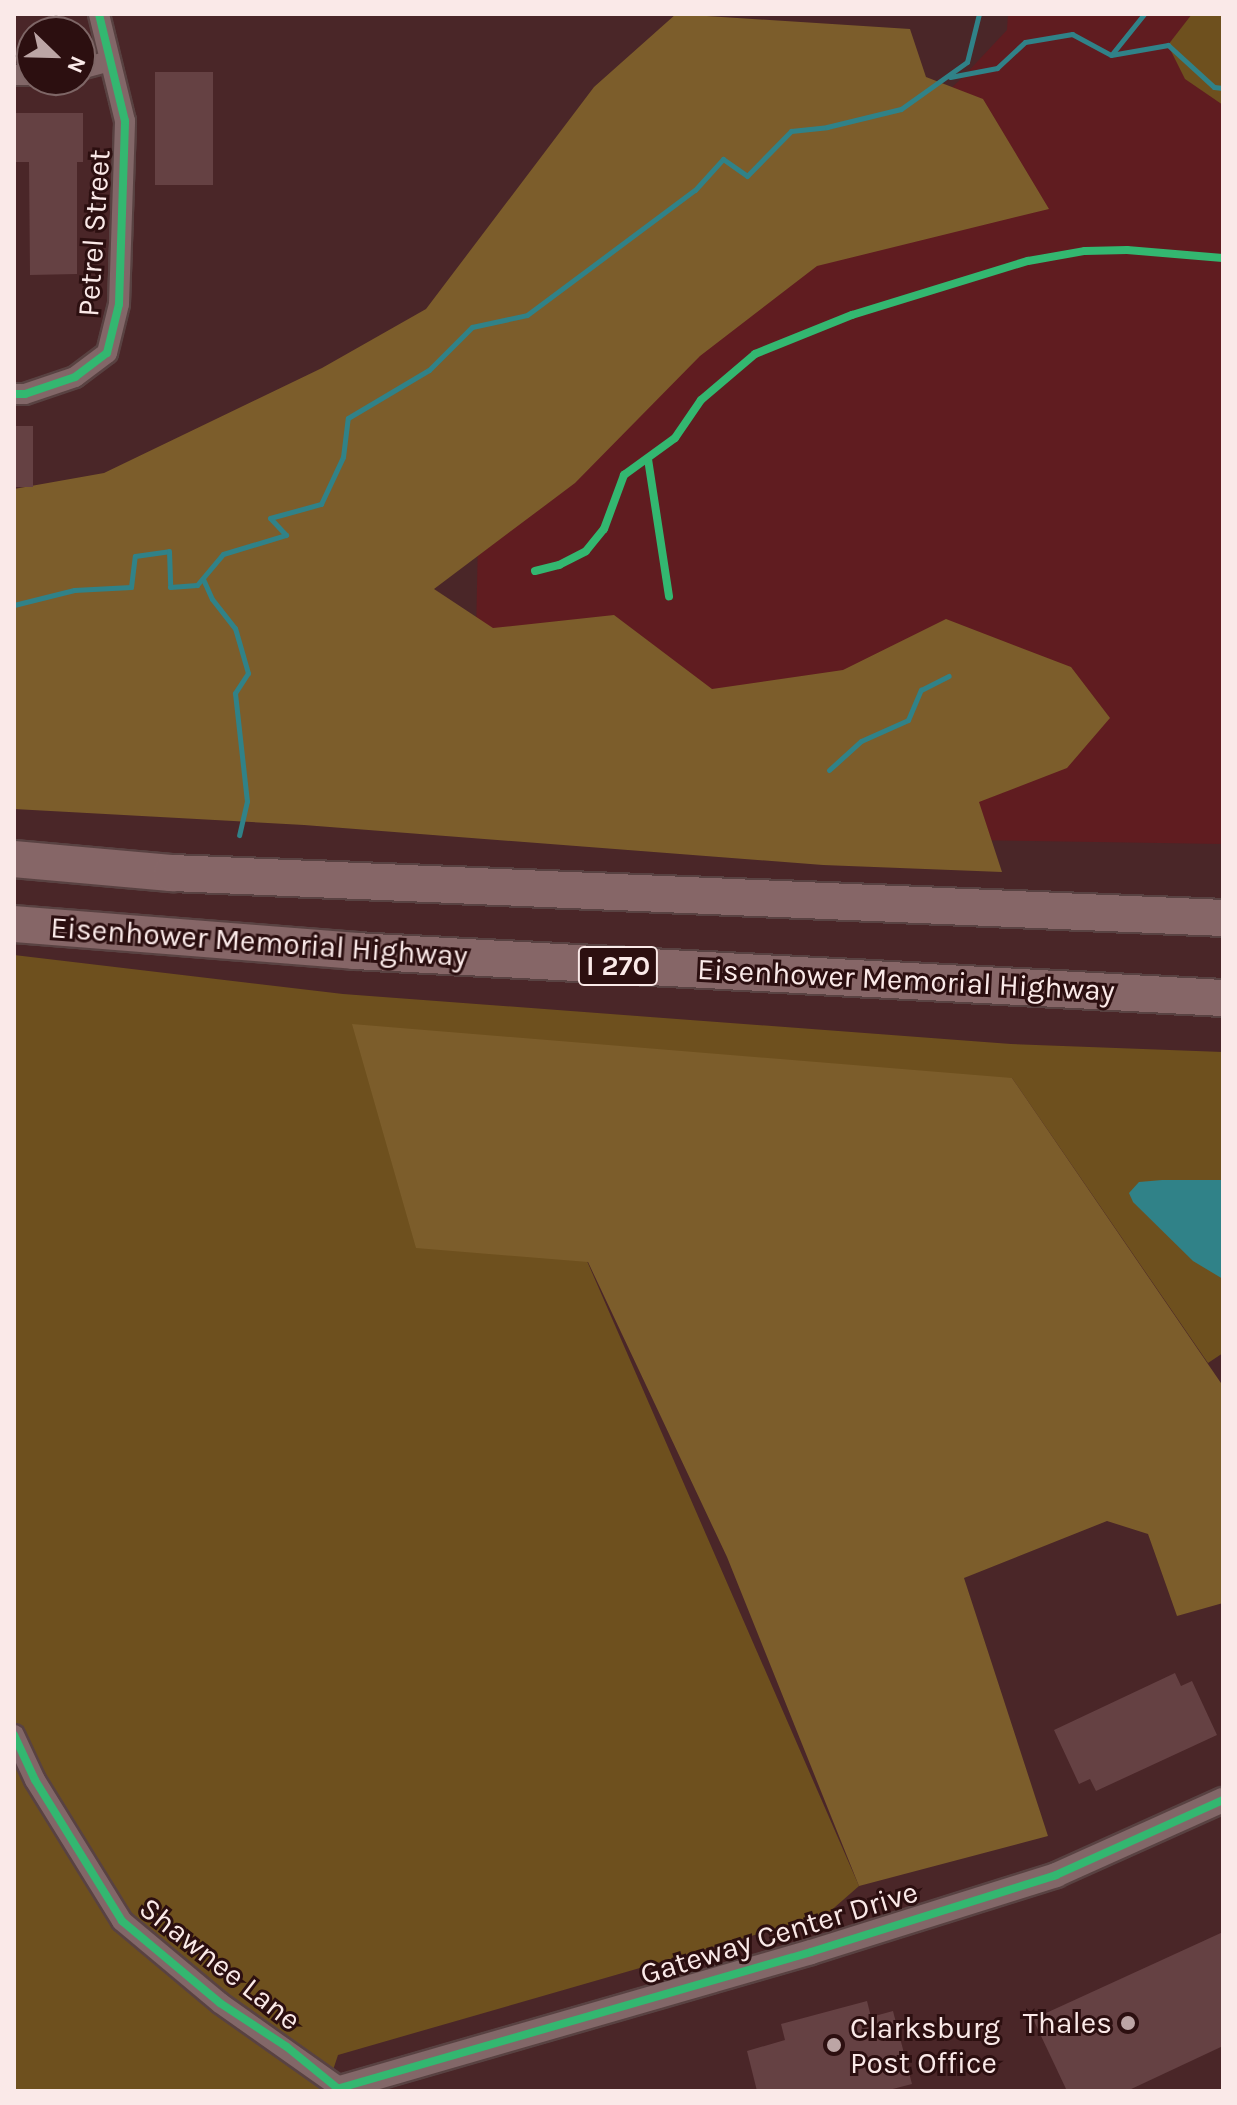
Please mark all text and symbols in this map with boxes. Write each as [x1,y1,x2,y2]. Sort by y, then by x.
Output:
north arrow [16,16,96,96]
text: N [61,52,91,77]
street label: Petrel Street [70,148,118,318]
street label: Eisenhower Memorial Highway [49,909,469,975]
road number: I 270 [576,942,660,990]
street label: Eisenhower Memorial Highway [696,951,1116,1009]
street label: Gateway Center Drive [636,1874,922,1992]
street label: Shawnee Lane [132,1890,308,2038]
place label: Thales [1023,2005,1112,2041]
place label: Clarksburg Post Office [850,2010,1000,2080]
marker: Thales [1119,2014,1137,2032]
marker: Clarksburg Post Office [825,2036,843,2054]

